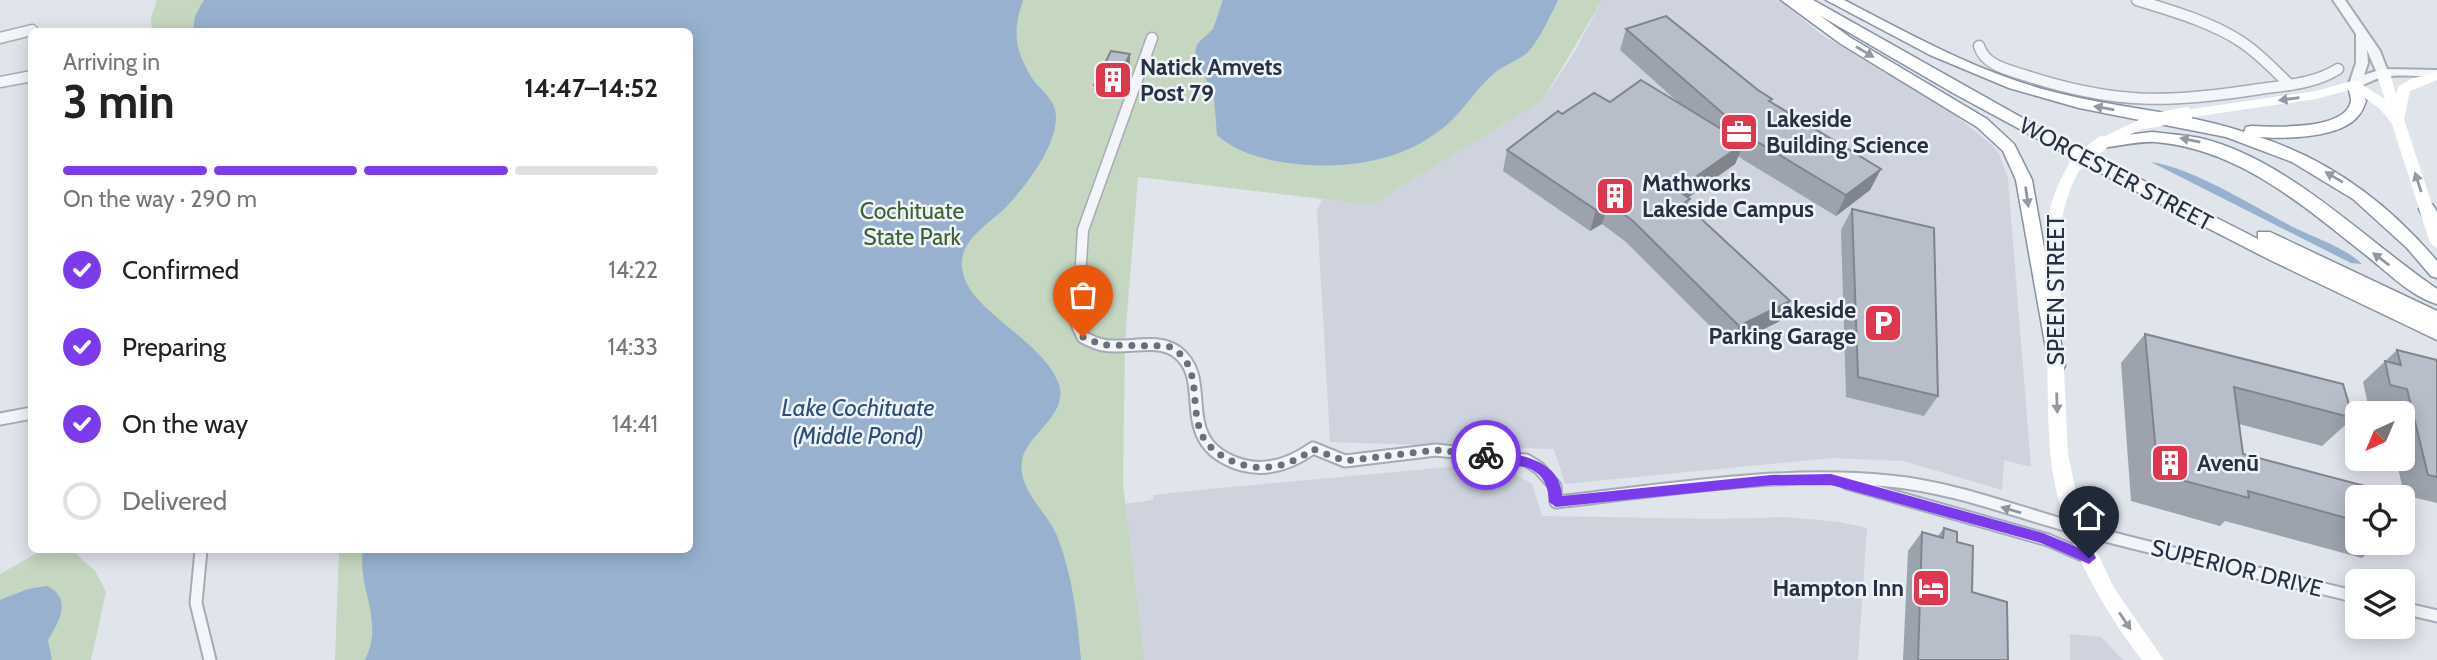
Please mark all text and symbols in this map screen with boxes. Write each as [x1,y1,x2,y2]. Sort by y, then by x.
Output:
one-way arrow [1855,46,1874,59]
text: Arriving in [63,48,160,76]
place label: Natick Amvets Post 79 [1140,53,1283,107]
building icon: Natick Amvets Post 79 [1092,59,1134,101]
text: 14:47–14:52 [524,72,658,104]
text: 3 min [63,74,175,130]
one-way arrow [2278,94,2300,105]
one-way arrow [2093,102,2115,113]
place label: Lakeside Building Science [1766,105,1929,159]
office icon: Lakeside Building Science [1718,111,1760,153]
street label: WORCESTER STREET [2015,111,2217,237]
one-way arrow [2179,135,2201,146]
place label: Mathworks Lakeside Campus [1642,169,1814,223]
one-way arrow [2324,170,2343,183]
one-way arrow [2412,171,2423,192]
building icon: Mathworks Lakeside Campus [1594,175,1636,217]
text: On the way · 290 m [63,185,257,213]
one-way arrow [2022,187,2033,209]
park label: Cochituate State Park [860,197,964,251]
street label: SPEEN STREET [2042,215,2070,365]
icon: check [63,251,101,289]
one-way arrow [2373,251,2391,266]
text: Confirmed [122,254,239,286]
text: 14:22 [608,256,658,284]
pin [1053,265,1113,337]
icon: bag [1064,276,1102,314]
place label: Lakeside Parking Garage [1709,296,1856,350]
parking icon: Lakeside Parking Garage [1862,302,1904,344]
icon: check [63,328,101,366]
text: Preparing [122,331,226,363]
text: 14:33 [608,333,658,361]
water label: Lake Cochituate (Middle Pond) [781,393,935,450]
one-way arrow [2052,393,2063,415]
north arrow [2345,401,2415,471]
map controls [2345,401,2415,639]
icon: check [63,405,101,443]
text: On the way [122,408,248,440]
text: 14:41 [612,410,658,438]
courier [1451,420,1521,490]
icon: bike [1467,436,1505,474]
building icon: Avenū [2149,442,2191,484]
place label: Avenū [2197,449,2259,477]
text: Delivered [122,485,227,517]
button: locate [2345,485,2415,555]
pin [2059,486,2119,558]
icon: home [2070,497,2108,535]
one-way arrow [2000,504,2022,515]
street label: SUPERIOR DRIVE [2148,533,2326,603]
hotel icon: Hampton Inn [1910,567,1952,609]
button: layers [2345,569,2415,639]
place label: Hampton Inn [1772,574,1904,602]
one-way arrow [2118,612,2132,630]

